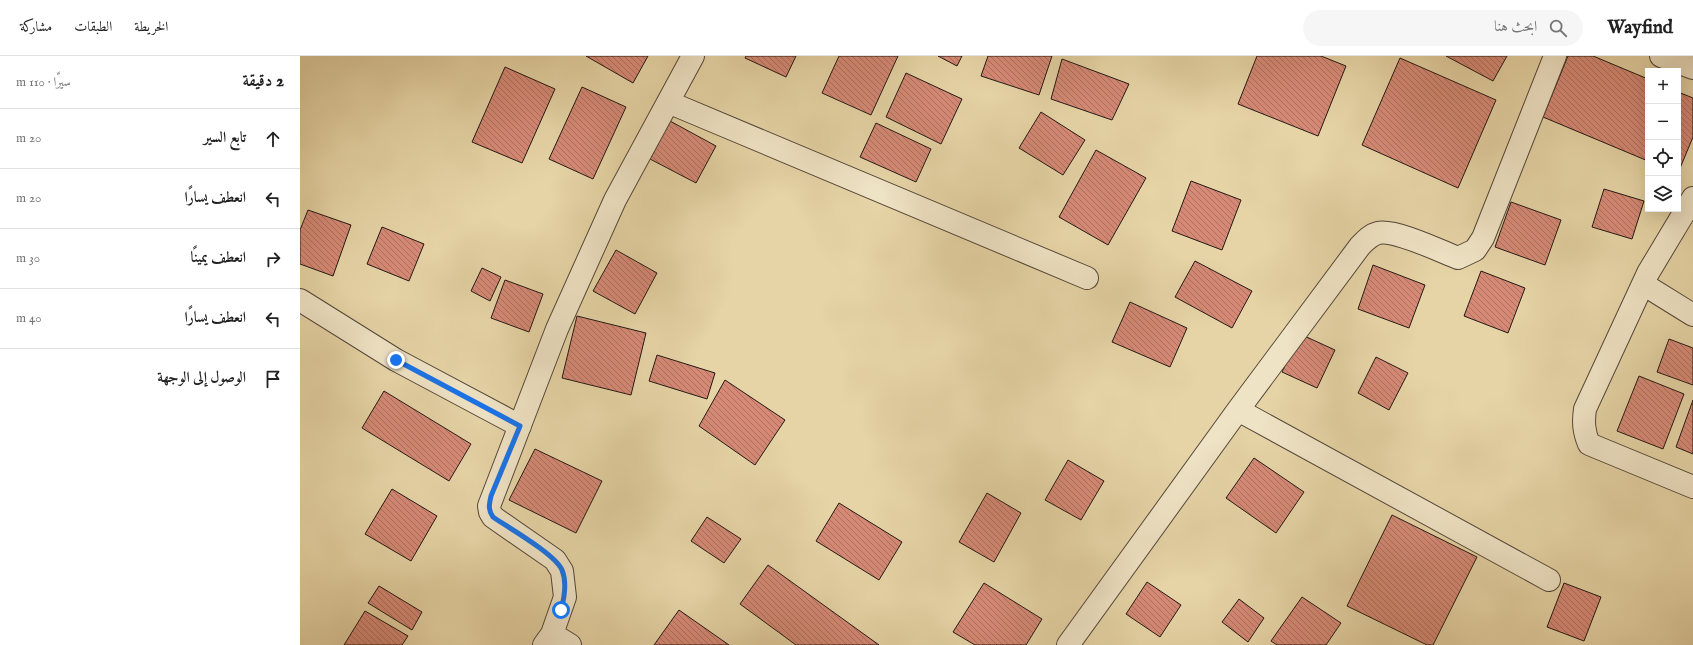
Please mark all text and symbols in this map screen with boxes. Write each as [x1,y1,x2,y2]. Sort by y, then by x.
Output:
search box [1303,10,1583,46]
text: Wayfind [1607,16,1673,40]
text: ابحث هنا [1494,17,1537,36]
icon: search [1547,17,1569,39]
text: مشاركة [20,18,52,36]
text: الطبقات [74,18,112,36]
text: الخريطة [134,18,168,36]
map controls [1645,68,1681,212]
button: + [1645,68,1681,104]
text: 2 دقيقة [243,71,284,92]
text: سيرًا · 110 m [16,74,71,91]
button: − [1645,104,1681,140]
text: تابع السير [204,128,246,147]
icon: ahead [262,128,284,150]
text: 20 m [16,130,41,147]
button: locate [1645,140,1681,176]
button: layers [1645,176,1681,212]
text: انعطف يسارًا [184,188,246,207]
icon: left [262,188,284,210]
text: 20 m [16,190,41,207]
text: انعطف يمينًا [190,248,246,267]
icon: right [262,248,284,270]
text: 30 m [16,250,40,267]
text: انعطف يسارًا [184,308,246,327]
icon: left [262,308,284,330]
text: 40 m [16,310,42,327]
route end [387,351,405,369]
text: الوصول إلى الوجهة [157,368,246,387]
icon: arrive [262,368,284,390]
route start [552,601,570,619]

